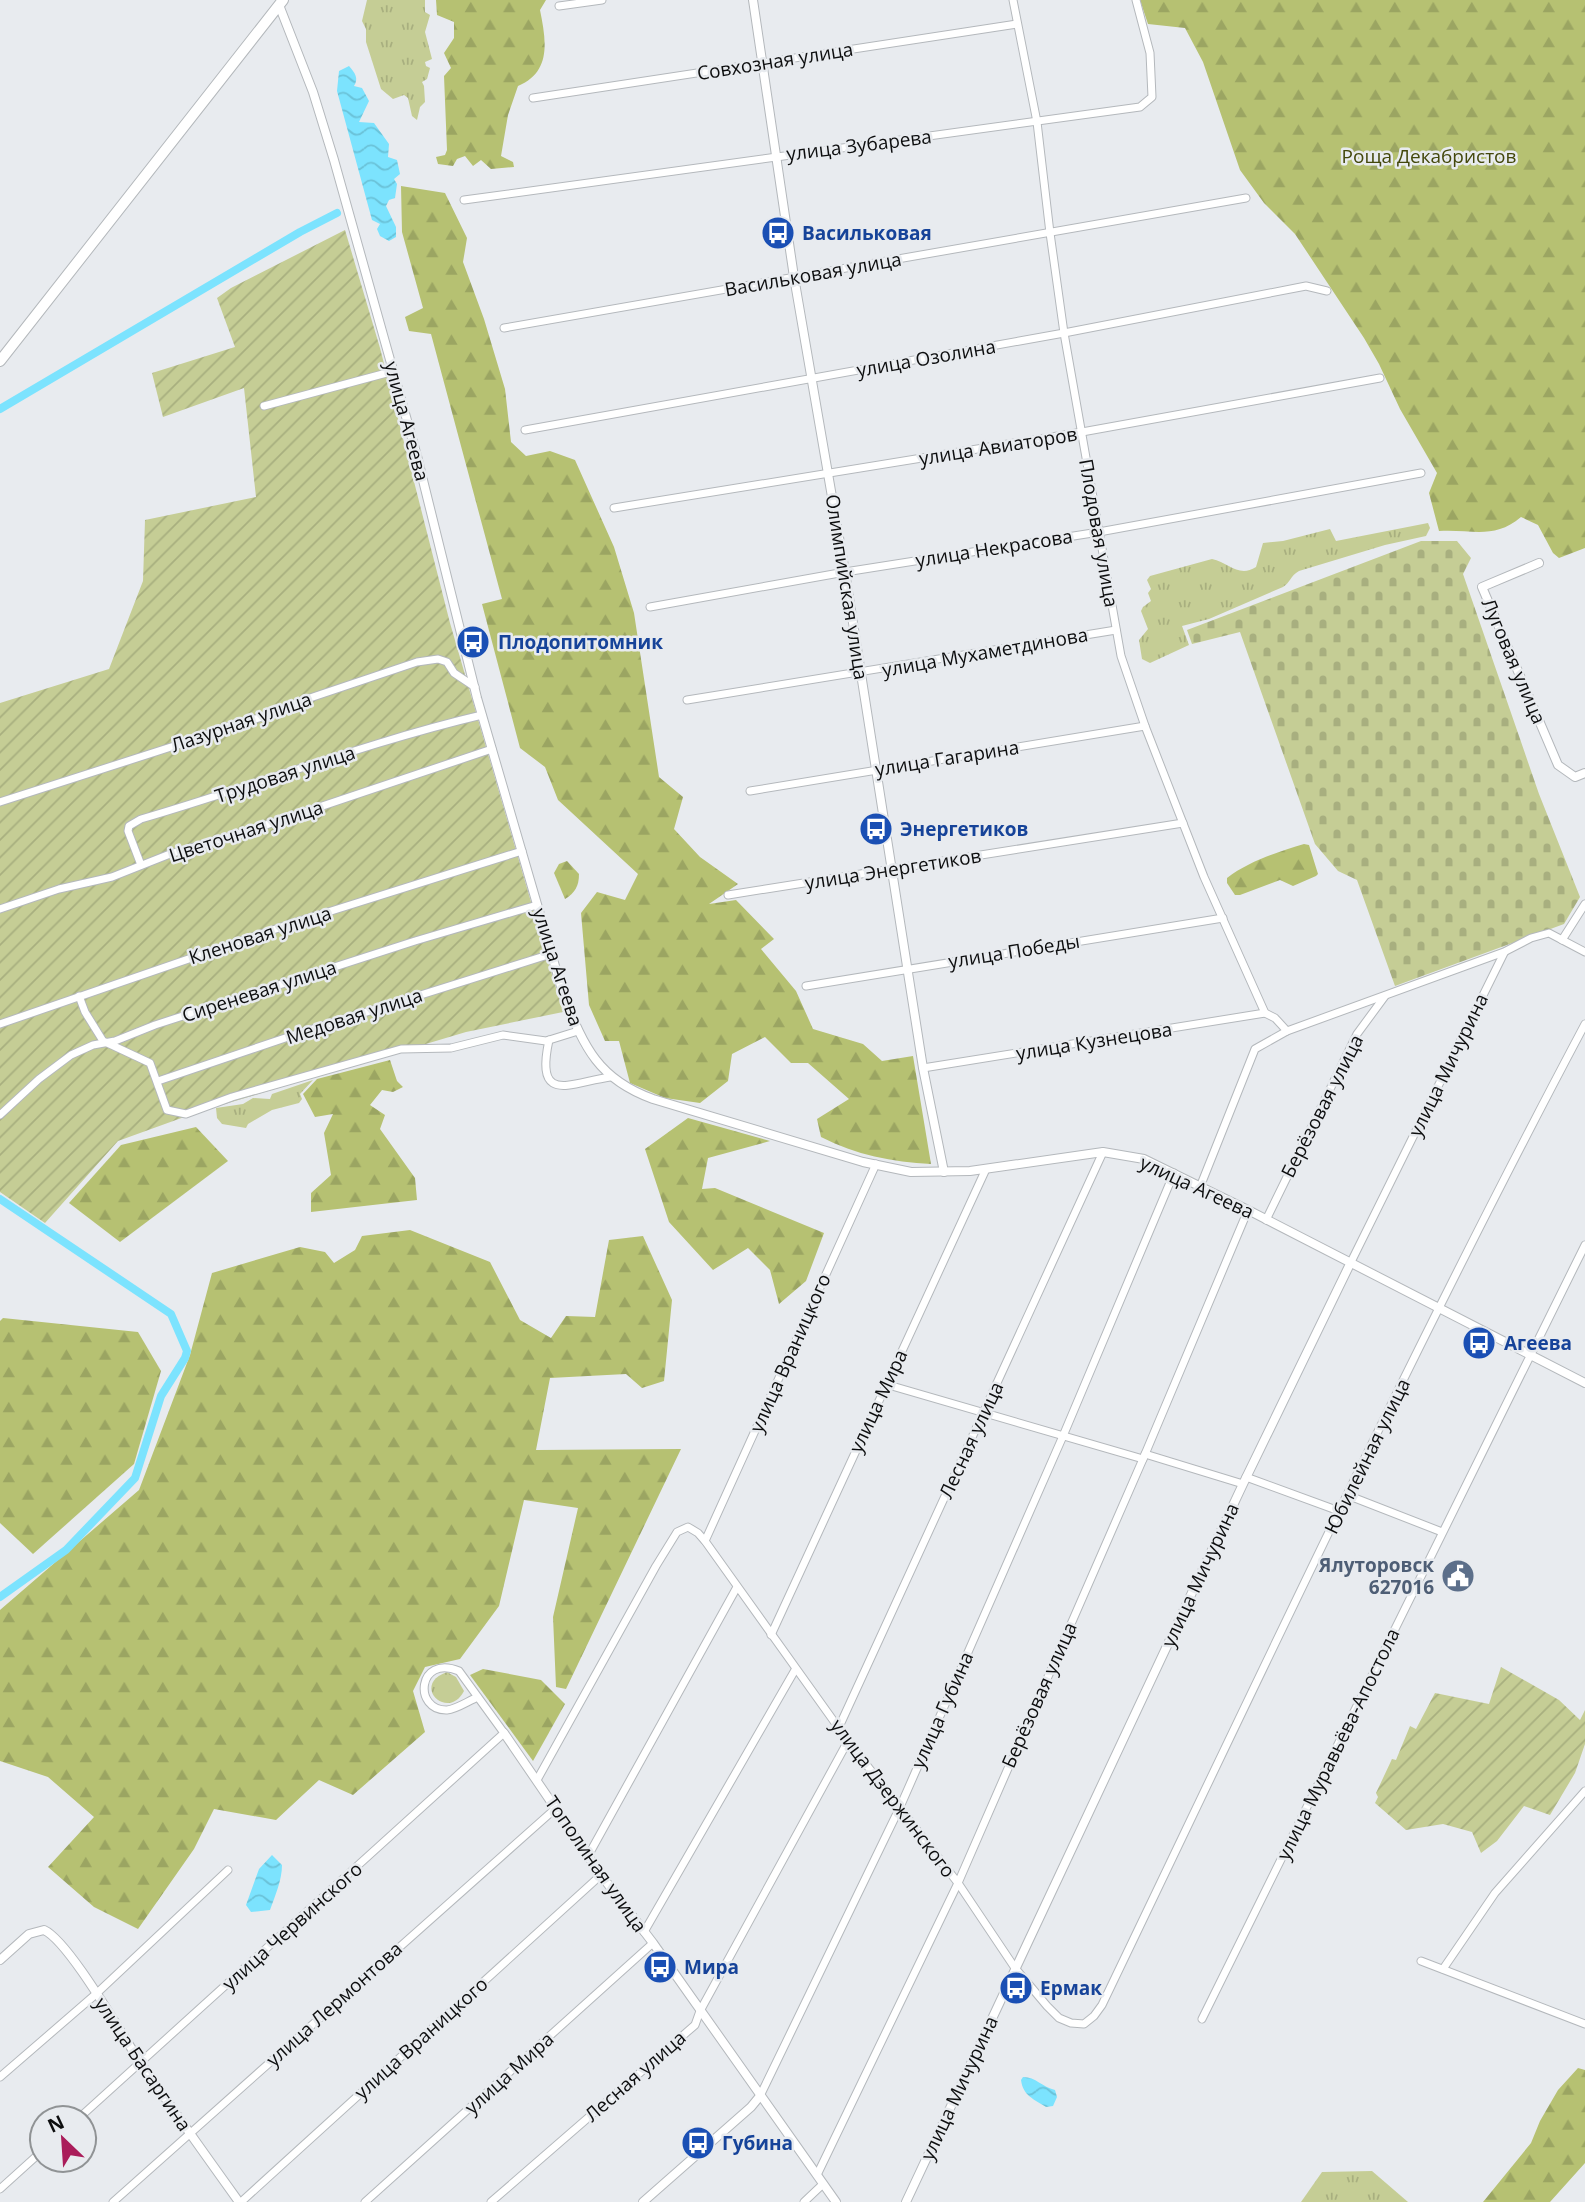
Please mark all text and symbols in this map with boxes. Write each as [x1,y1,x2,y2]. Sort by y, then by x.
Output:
street label: Совхозная улица [695,36,855,86]
street label: улица Зубарева [785,123,933,167]
park label: Роща Декабристов [1342,143,1516,169]
bus stop icon: Васильковая [759,214,797,252]
place label: Васильковая [802,220,932,246]
street label: Васильковая улица [723,246,903,302]
street label: улица Озолина [854,333,998,383]
street label: улица Агеева [379,358,435,484]
street label: улица Авиаторов [917,421,1079,471]
street label: Плодовая улица [1073,457,1125,609]
street label: Олимпийская улица [819,492,875,682]
street label: улица Некрасова [914,523,1074,573]
street label: Луговая улица [1476,594,1552,728]
street label: улица Мухаметдинова [880,621,1090,683]
bus stop icon: Плодопитомник [454,623,492,661]
place label: Плодопитомник [498,629,663,655]
street label: Лазурная улица [167,686,315,758]
street label: улица Гагарина [873,734,1021,782]
street label: Трудовая улица [212,739,358,809]
street label: Цветочная улица [166,794,326,868]
bus stop icon: Энергетиков [857,810,895,848]
place label: Энергетиков [900,816,1028,842]
street label: улица Энергетиков [803,842,983,896]
street label: Кленовая улица [185,900,335,970]
street label: улица Агеева [527,905,589,1029]
street label: улица Победы [946,928,1082,974]
street label: Сиреневая улица [178,954,340,1028]
street label: Медовая улица [282,982,426,1050]
street label: улица Мичурина [1402,989,1494,1141]
street label: улица Кузнецова [1014,1016,1174,1066]
street label: Берёзовая улица [1275,1030,1369,1182]
street label: улица Агеева [1136,1149,1258,1225]
street label: улица Враницкого [743,1270,837,1436]
bus stop icon: Агеева [1460,1324,1498,1362]
place label: Агеева [1504,1330,1572,1356]
street label: улица Мира [843,1345,913,1457]
street label: Юбилейная улица [1318,1374,1416,1538]
street label: Лесная улица [933,1377,1009,1503]
street label: улица Мичурина [1155,1499,1245,1651]
place label: Ялуторовск 627016 [1318,1552,1434,1600]
public building icon: Ялуторовск 627016 [1439,1557,1477,1595]
street label: Берёзовая улица [995,1618,1083,1772]
street label: улица Муравьёва-Апостола [1270,1624,1406,1864]
street label: улица Губина [905,1648,979,1772]
street label: улица Дзержинского [825,1713,961,1883]
street label: Тополиная улица [539,1791,653,1937]
street label: улица Червинского [216,1856,368,1996]
street label: улица Лермонтова [260,1936,408,2072]
bus stop icon: Мира [641,1948,679,1986]
place label: Мира [684,1954,739,1980]
bus stop icon: Ермак [997,1969,1035,2007]
street label: улица Враницкого [349,1971,493,2105]
place label: Ермак [1040,1975,1102,2001]
street label: улица Басаргина [89,1992,197,2136]
street label: улица Мичурина [914,2012,1004,2164]
street label: Лесная улица [579,2025,691,2127]
street label: улица Мира [459,2026,559,2120]
north arrow [28,2104,98,2174]
text: N [43,2109,68,2139]
bus stop icon: Губина [679,2124,717,2162]
place label: Губина [722,2130,793,2156]

